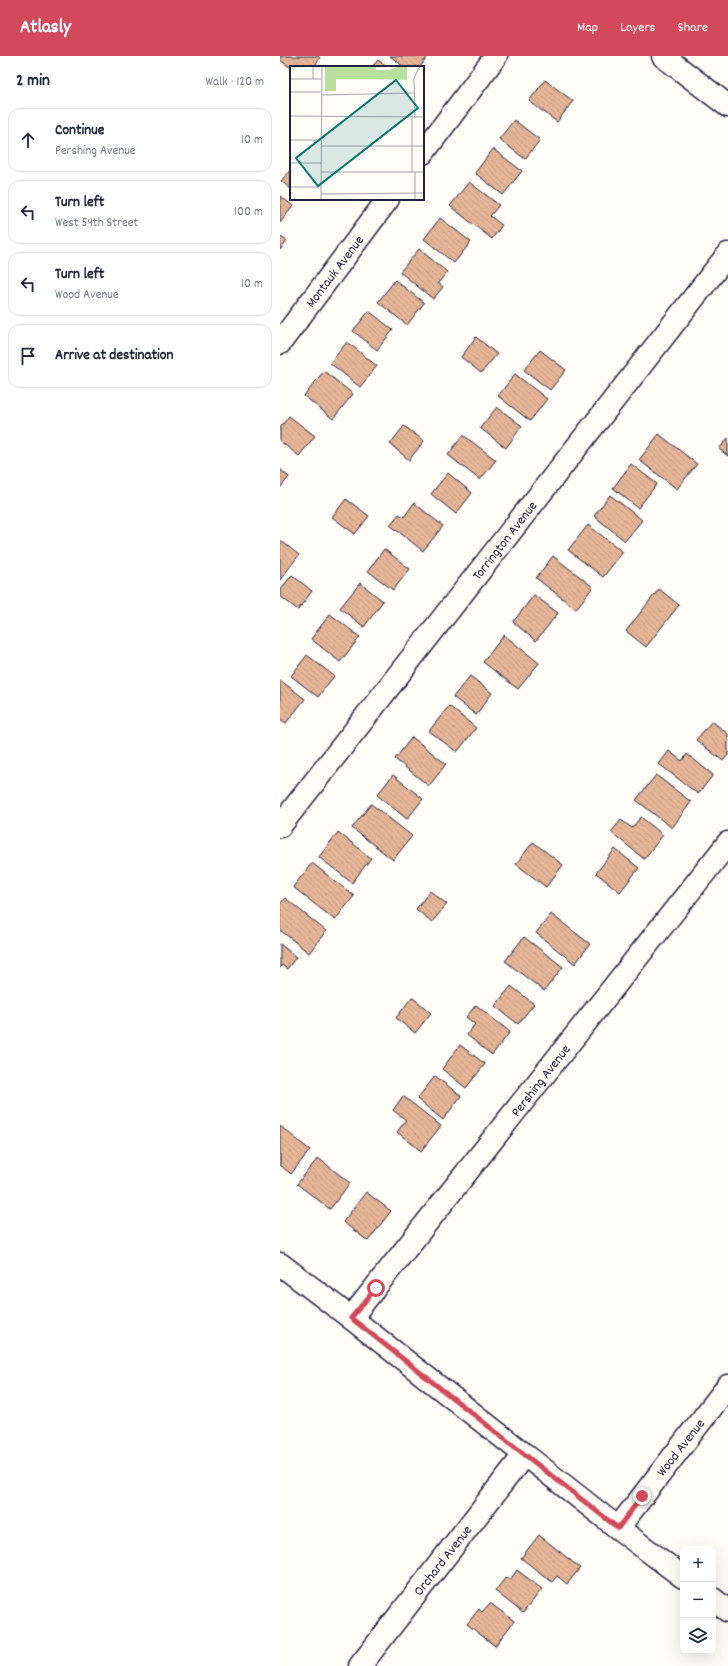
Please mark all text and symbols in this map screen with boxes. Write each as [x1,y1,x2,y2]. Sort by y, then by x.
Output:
text: Atlasly [20,15,71,42]
text: Map [577,18,598,38]
text: Layers [620,18,655,38]
text: Share [677,18,708,38]
inset map [290,66,424,200]
text: 2 min [16,70,50,94]
text: Walk · 120 m [206,73,264,92]
text: Continue [55,120,104,142]
icon: ahead [17,129,39,151]
text: 10 m [241,131,263,150]
text: Pershing Avenue [55,142,136,161]
text: Turn left [55,192,104,214]
icon: left [17,201,39,223]
text: 100 m [234,203,263,222]
text: West 54th Street [55,214,138,233]
street label: Montauk Avenue [302,232,369,313]
text: Turn left [55,264,104,286]
icon: left [17,273,39,295]
text: 10 m [241,275,263,294]
text: Wood Avenue [55,286,119,305]
icon: arrive [17,345,39,367]
text: Arrive at destination [55,345,173,367]
street label: Torrington Avenue [468,497,543,585]
street label: Pershing Avenue [507,1041,576,1122]
route start [367,1279,385,1297]
street label: Wood Avenue [653,1415,711,1481]
route end [633,1487,651,1505]
street label: Orchard Avenue [409,1522,478,1601]
map controls [680,1546,716,1654]
button: + [680,1546,716,1582]
button: − [680,1582,716,1618]
button: layers [680,1618,716,1654]

